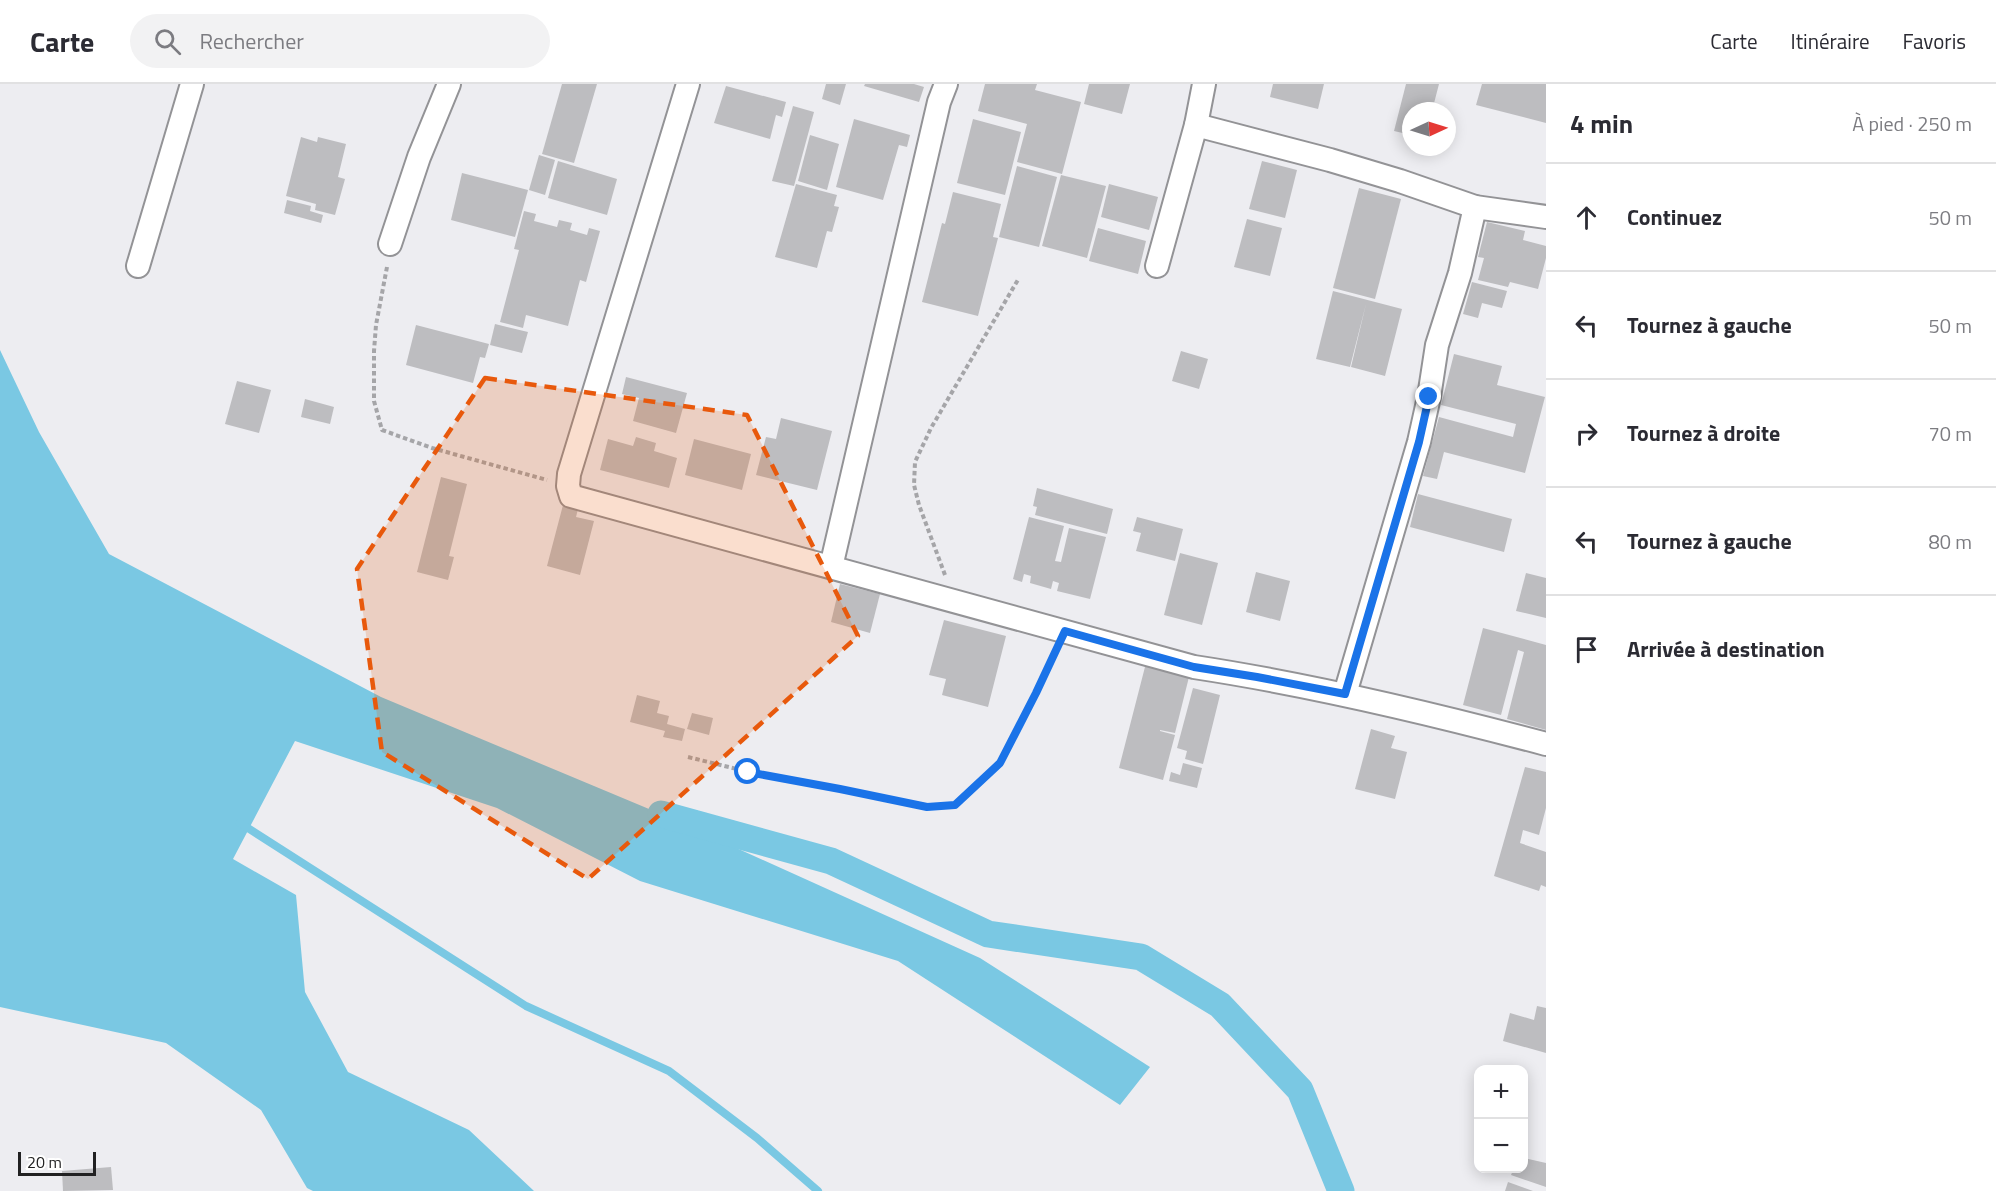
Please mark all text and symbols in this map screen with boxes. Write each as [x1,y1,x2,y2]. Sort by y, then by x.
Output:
search box [130,14,550,68]
text: Carte [30,20,94,63]
text: Rechercher [199,24,304,58]
icon: search [151,25,184,58]
text: Carte [1710,25,1758,57]
text: Itinéraire [1791,25,1870,57]
text: Favoris [1903,25,1966,57]
north arrow [1402,102,1456,156]
text: 4 min [1570,104,1633,143]
text: À pied · 250 m [1852,108,1972,139]
text: Continuez [1627,200,1722,234]
icon: ahead [1570,201,1603,234]
text: 50 m [1928,202,1972,233]
text: Tournez à gauche [1627,308,1792,342]
icon: left [1570,309,1603,342]
text: 50 m [1928,310,1972,341]
route end [1415,383,1441,409]
text: Tournez à droite [1627,416,1780,450]
icon: right [1570,417,1603,450]
text: 70 m [1928,418,1972,449]
text: Tournez à gauche [1627,524,1792,558]
icon: left [1570,525,1603,558]
text: 80 m [1928,526,1972,557]
text: Arrivée à destination [1627,632,1825,666]
icon: arrive [1570,633,1603,666]
route start [734,758,760,784]
map controls [1474,1065,1528,1173]
button: + [1474,1065,1528,1119]
button: − [1474,1119,1528,1173]
scale bar [18,1149,96,1176]
text: 20 m [27,1150,62,1174]

